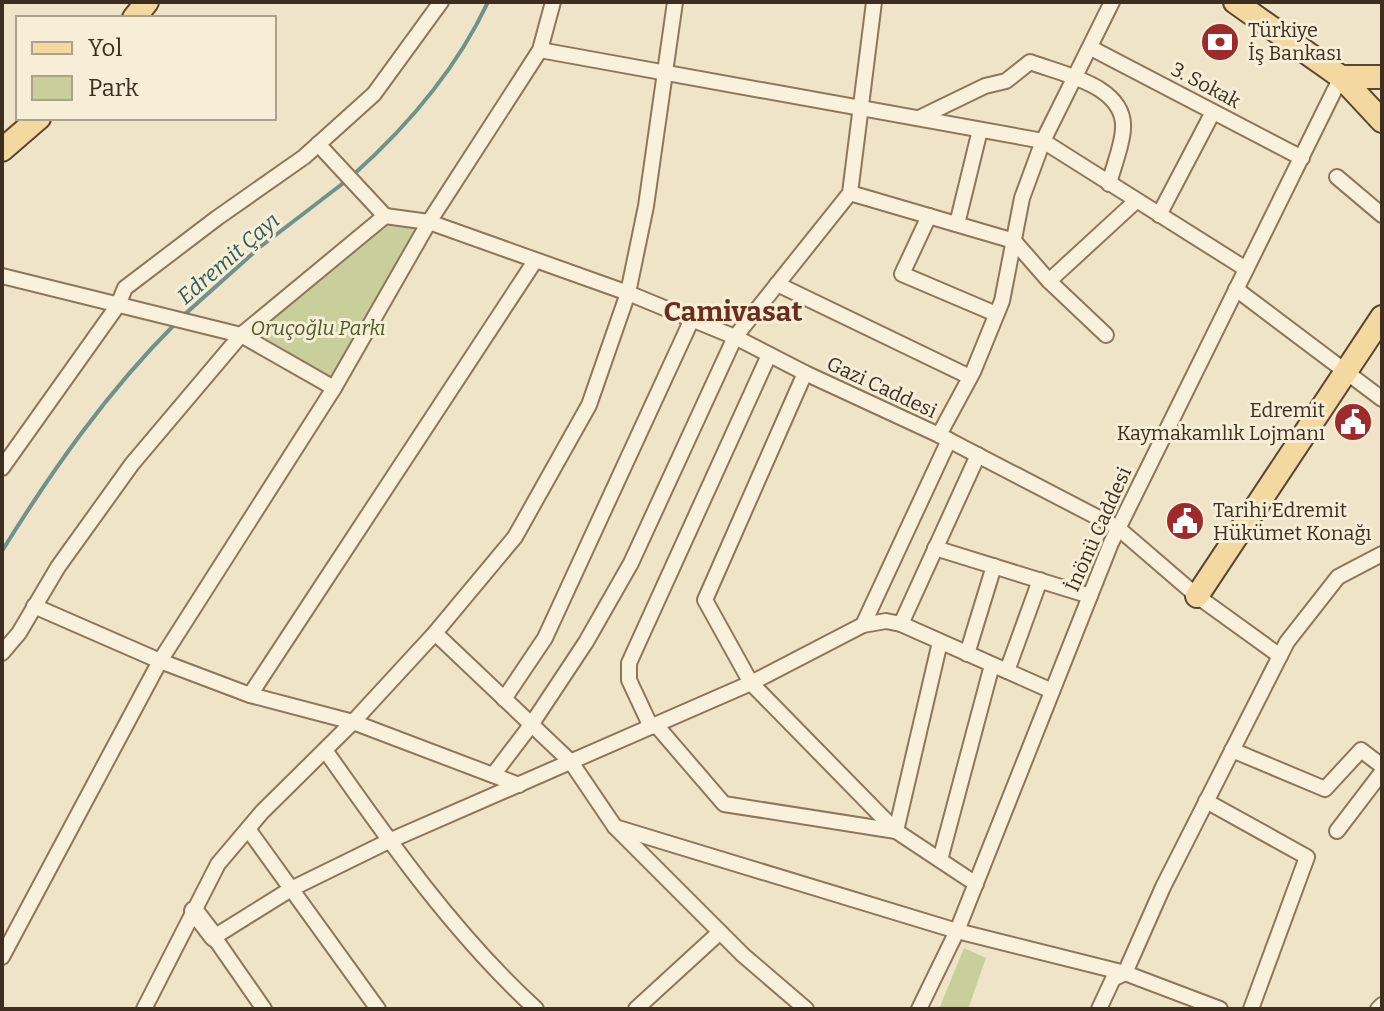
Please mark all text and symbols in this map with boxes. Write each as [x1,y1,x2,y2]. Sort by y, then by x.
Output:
legend [16,16,276,120]
place label: Türkiye İş Bankası [1248,18,1342,65]
bank icon: Türkiye İş Bankası [1199,21,1241,63]
text: Yol [88,34,122,62]
street label: 3. Sokak [1167,57,1245,114]
text: Park [88,74,139,102]
water label: Edremit Çayı [172,207,285,310]
district label: Camivasat [664,295,803,328]
park label: Oruçoğlu Parkı [251,316,385,340]
street label: Gazi Caddesi [823,351,941,423]
place label: Edremit Kaymakamlık Lojmanı [1117,398,1325,446]
public building icon: Edremit Kaymakamlık Lojmanı [1332,401,1374,443]
street label: İnönü Caddesi [1060,463,1136,595]
place label: Tarihi Edremit Hükümet Konağı [1213,498,1371,545]
public building icon: Tarihi Edremit Hükümet Konağı [1164,500,1206,542]

